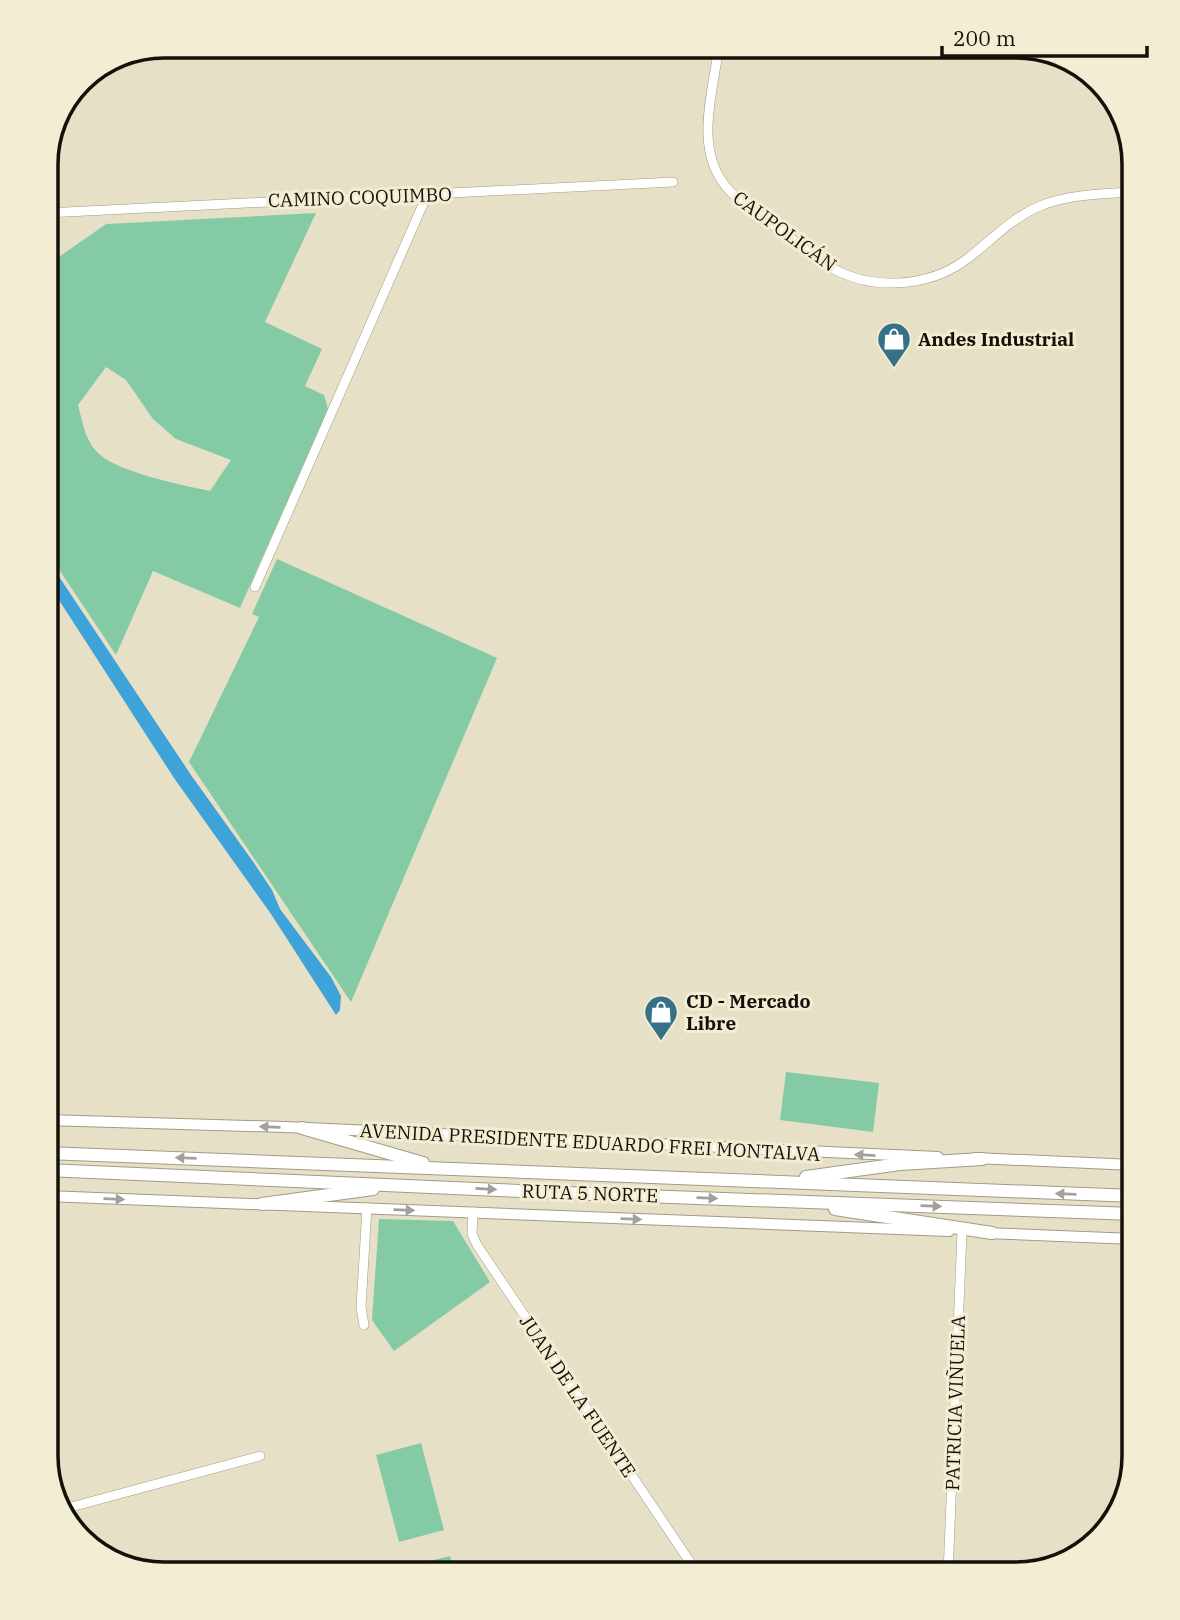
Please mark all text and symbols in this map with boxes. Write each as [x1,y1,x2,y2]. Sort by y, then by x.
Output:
scale bar [942,14,1147,58]
text: 200 m [953,24,1016,52]
street label: CAMINO COQUIMBO [268,182,452,212]
street label: CAUPOLICÁN [729,186,841,276]
shop icon: Andes Industrial [875,320,913,369]
place label: Andes Industrial [918,327,1074,351]
place label: CD - Mercado Libre [686,989,811,1035]
shop icon: CD - Mercado Libre [642,993,680,1042]
street label: AVENIDA PRESIDENTE EDUARDO FREI MONTALVA [359,1118,821,1166]
one-way arrow [259,1121,281,1132]
one-way arrow [853,1149,875,1160]
one-way arrow [175,1153,197,1164]
street label: RUTA 5 NORTE [521,1179,659,1207]
one-way arrow [476,1184,498,1195]
one-way arrow [1055,1188,1077,1199]
one-way arrow [697,1192,719,1203]
one-way arrow [103,1193,125,1204]
one-way arrow [920,1200,942,1211]
one-way arrow [393,1204,415,1215]
one-way arrow [621,1213,643,1224]
street label: JUAN DE LA FUENTE [515,1310,641,1482]
street label: PATRICIA VIÑUELA [940,1315,970,1491]

